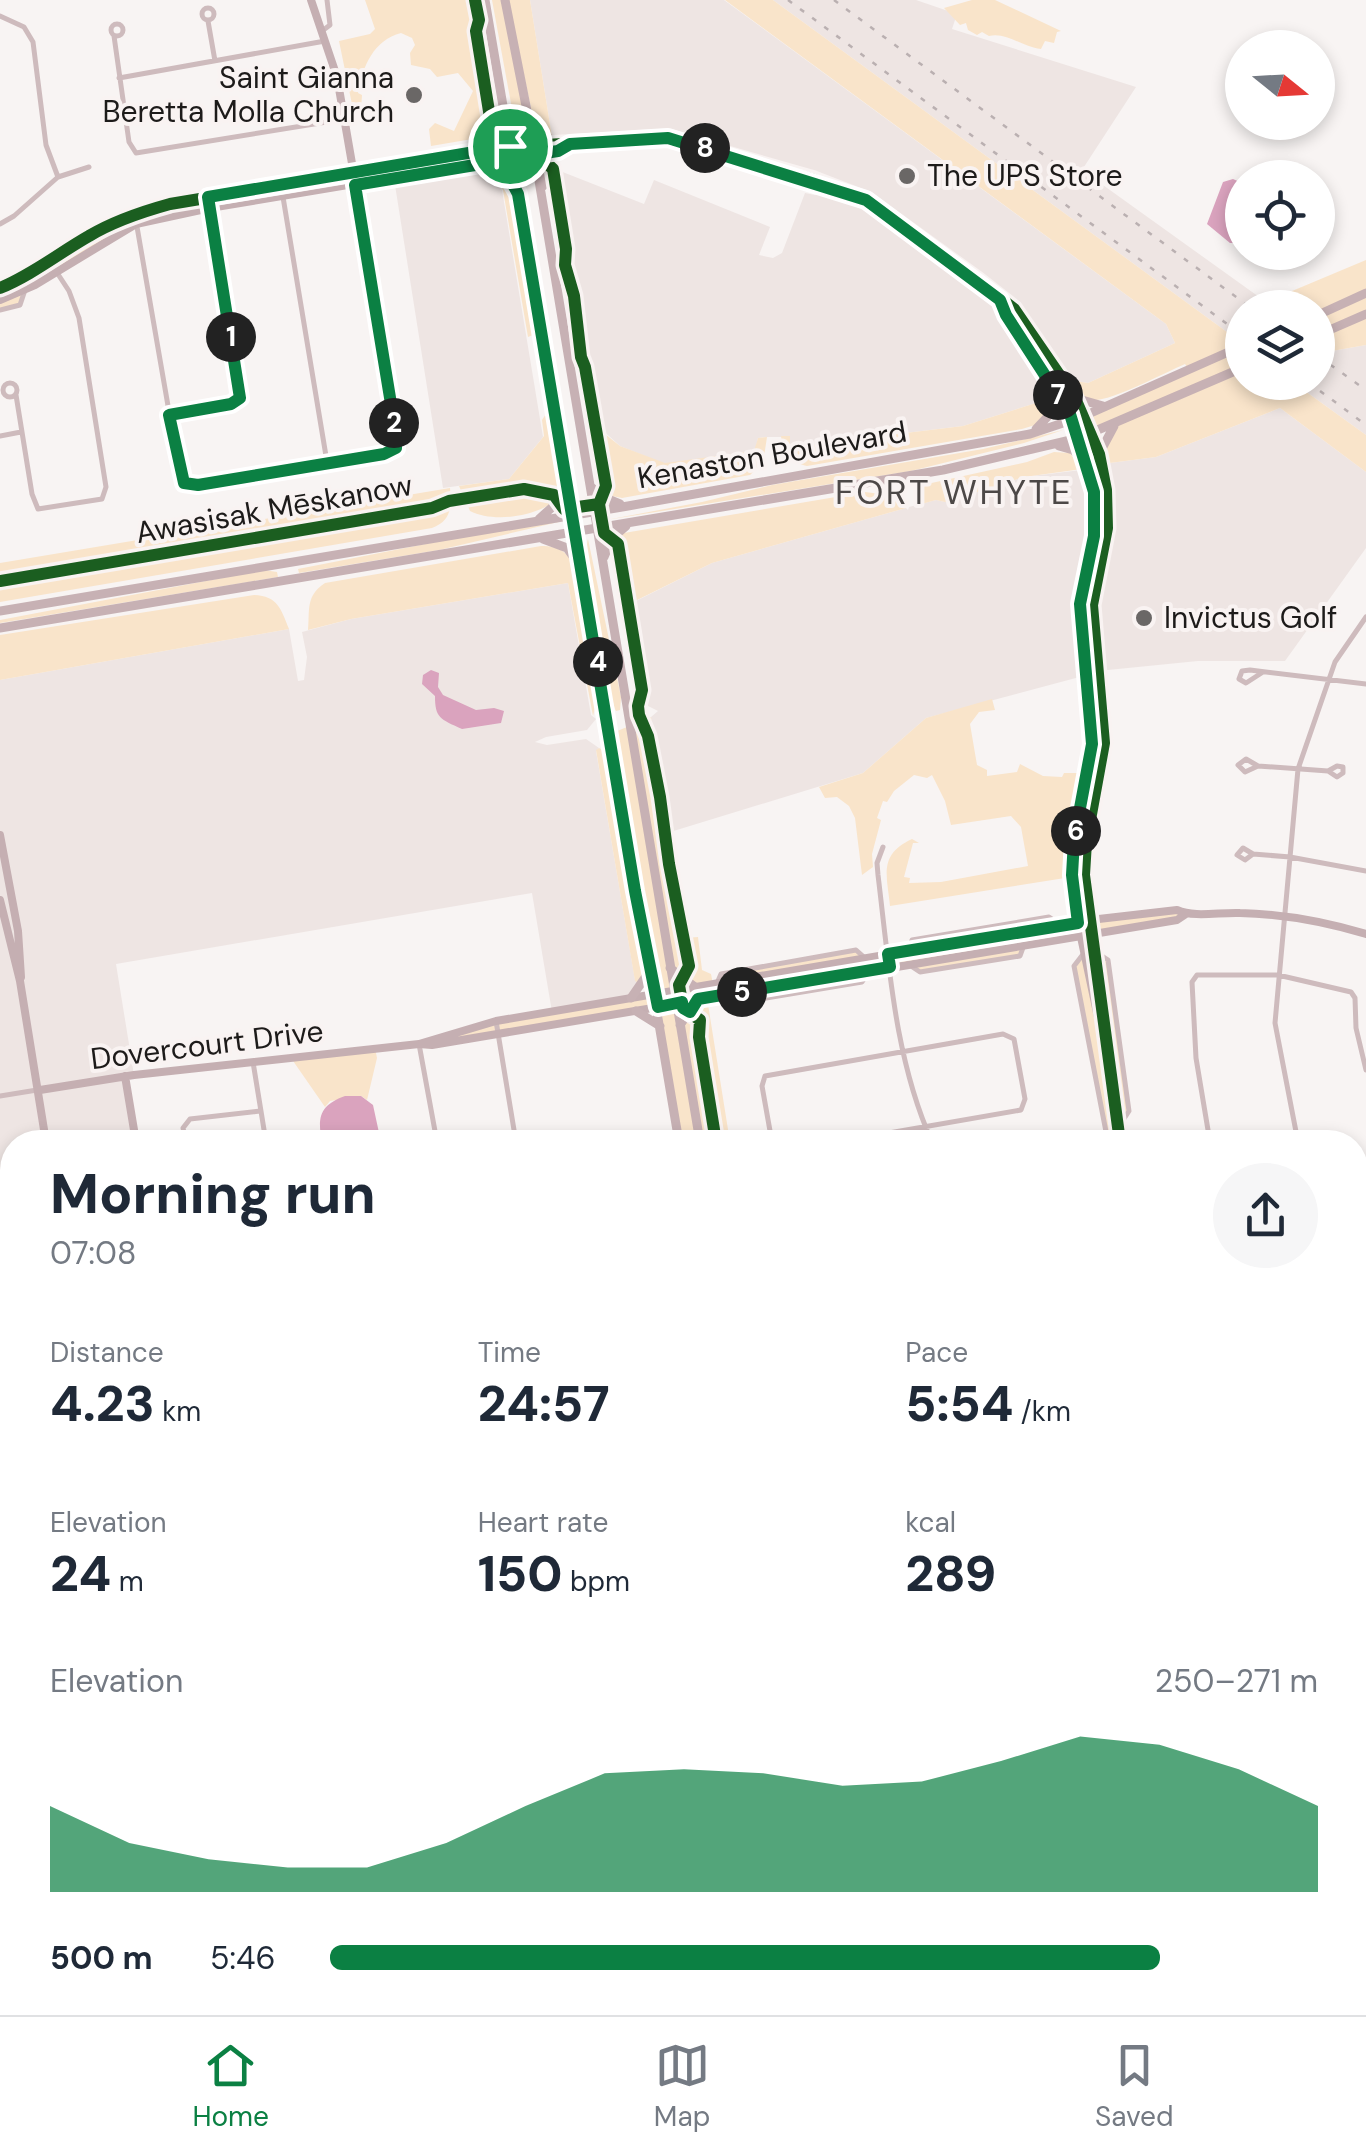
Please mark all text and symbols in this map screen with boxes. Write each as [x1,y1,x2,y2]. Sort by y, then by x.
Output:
north arrow [1225,30,1335,140]
map controls [1225,30,1335,400]
place label: Saint Gianna Beretta Molla Church [102,58,394,131]
marker: Saint Gianna Beretta Molla Church [403,84,425,106]
pin [468,104,553,189]
icon: arrive [483,119,538,174]
pin: 8 [680,123,730,173]
text: 8 [696,129,714,166]
place label: The UPS Store [927,156,1123,195]
button: locate [1225,160,1335,270]
marker: The UPS Store [896,165,918,187]
button: layers [1225,290,1335,400]
pin: 1 [206,312,256,362]
text: 1 [226,318,236,355]
pin: 7 [1033,370,1083,420]
text: 7 [1050,376,1066,413]
pin: 2 [369,398,419,448]
text: 2 [386,404,402,441]
street label: Kenaston Boulevard [634,412,910,497]
street label: Awasisak Mēskanow [133,465,415,552]
district label: FORT WHYTE [835,469,1073,515]
place label: Invictus Golf [1164,598,1337,637]
marker: Invictus Golf [1133,607,1155,629]
pin: 4 [573,637,623,687]
text: 4 [589,643,607,680]
pin: 6 [1051,806,1101,856]
text: 6 [1067,812,1085,849]
pin: 5 [717,967,767,1017]
text: 5 [733,973,751,1010]
street label: Dovercourt Drive [88,1011,326,1078]
text: Morning run [50,1158,376,1230]
button: share [1213,1163,1318,1268]
text: 07:08 [50,1232,136,1274]
text: Distance [50,1334,164,1371]
text: Time [478,1334,541,1371]
text: Pace [905,1334,968,1371]
text: 4.23 [50,1371,155,1437]
text: 24:57 [478,1371,610,1437]
text: 5:54 [905,1371,1013,1437]
text: km [155,1393,201,1430]
text: /km [1013,1393,1071,1430]
text: Elevation [50,1504,167,1541]
text: Heart rate [478,1504,608,1541]
text: kcal [905,1504,956,1541]
text: 24 [50,1541,111,1607]
text: 150 [478,1541,563,1607]
text: 289 [905,1541,996,1607]
text: m [111,1563,144,1600]
text: bpm [563,1563,630,1600]
text: Elevation [50,1660,183,1702]
text: 250–271 m [1155,1660,1318,1702]
text: 500 m [50,1937,153,1979]
text: 5:46 [210,1937,276,1979]
tab: Home [192,2038,269,2135]
tab: Map [654,2038,710,2135]
tab: Saved [1095,2038,1174,2135]

